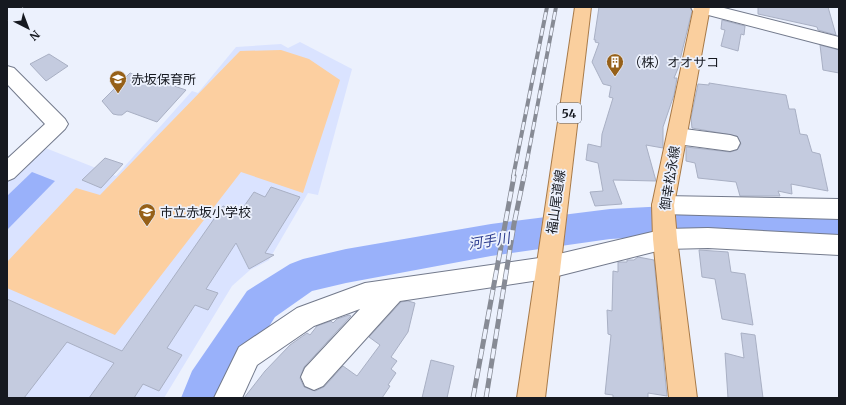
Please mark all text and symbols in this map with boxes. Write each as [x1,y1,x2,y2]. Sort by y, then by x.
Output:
north arrow [8,8,48,48]
text: N [27,27,43,44]
building icon: （株）オオサコ [605,52,625,77]
place label: （株）オオサコ [628,54,719,71]
school or university icon: 赤坂保育所 [108,69,128,94]
place label: 赤坂保育所 [131,71,196,88]
road number: 54 [557,103,581,123]
street label: 御幸松永線 [657,145,683,211]
street label: 福山尾道線 [543,169,569,235]
school or university icon: 市立赤坂小学校 [137,202,157,227]
place label: 市立赤坂小学校 [160,204,251,221]
water label: 河手川 [467,229,513,253]

